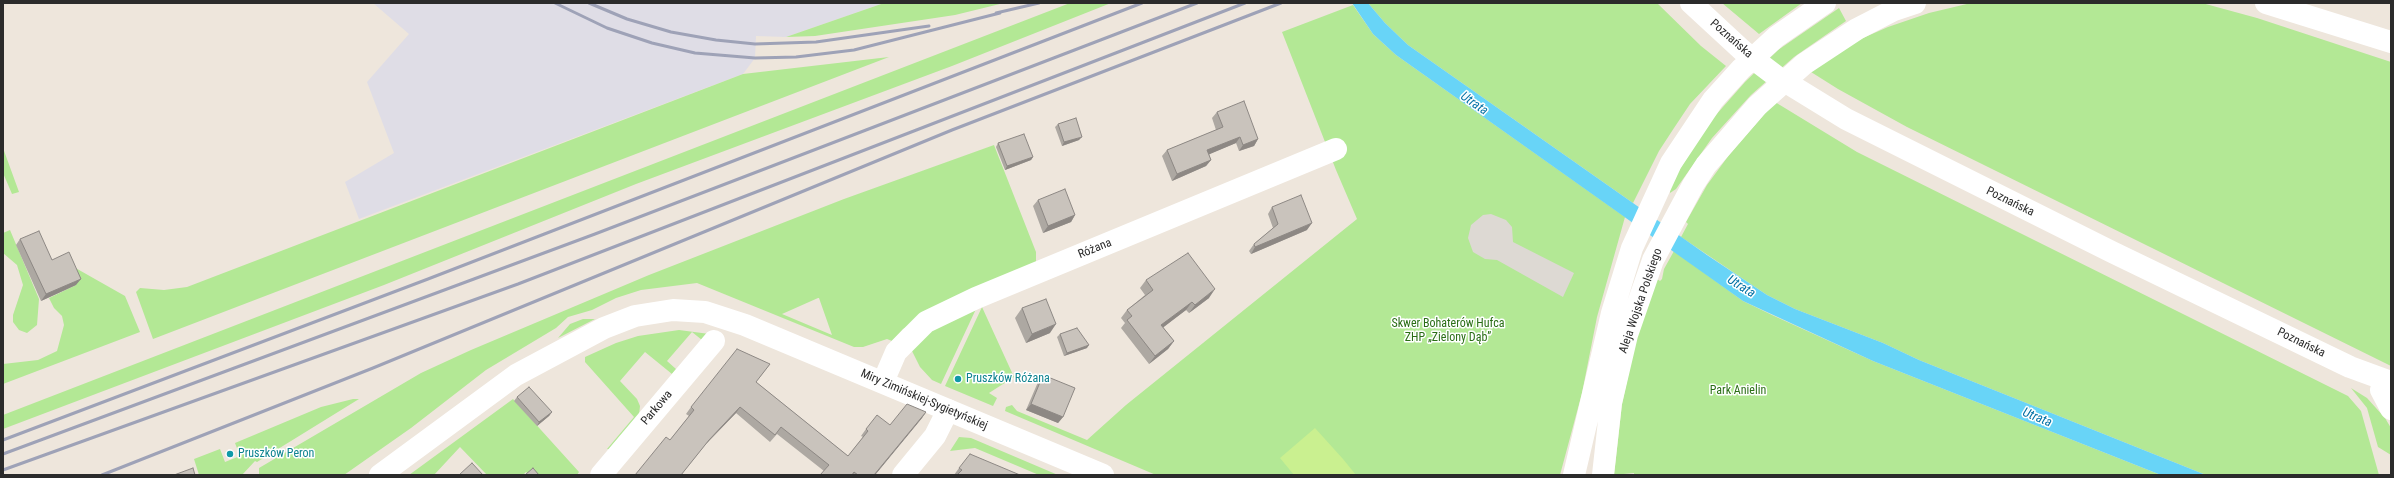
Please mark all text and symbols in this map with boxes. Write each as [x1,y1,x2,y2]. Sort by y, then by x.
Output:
street label: Poznańska [1707,17,1755,61]
water label: Utrata [1457,89,1491,119]
street label: Poznańska [1984,184,2036,220]
street label: Różana [1076,236,1114,262]
street label: Aleja Wojska Polskiego [1616,247,1666,355]
water label: Utrata [1724,272,1758,302]
park label: Skwer Bohaterów Hufca ZHP „Zielony Dąb” [1391,317,1505,345]
street label: Poznańska [2275,325,2327,361]
street label: Miry Zimińskiej-Sygietyńskiej [858,367,990,433]
place label: Pruszków Różana [966,372,1050,386]
marker: Pruszków Różana [953,374,963,384]
park label: Park Anielin [1710,384,1766,398]
street label: Parkowa [638,388,676,428]
water label: Utrata [2020,405,2054,431]
place label: Pruszków Peron [238,447,314,461]
marker: Pruszków Peron [225,449,235,459]

